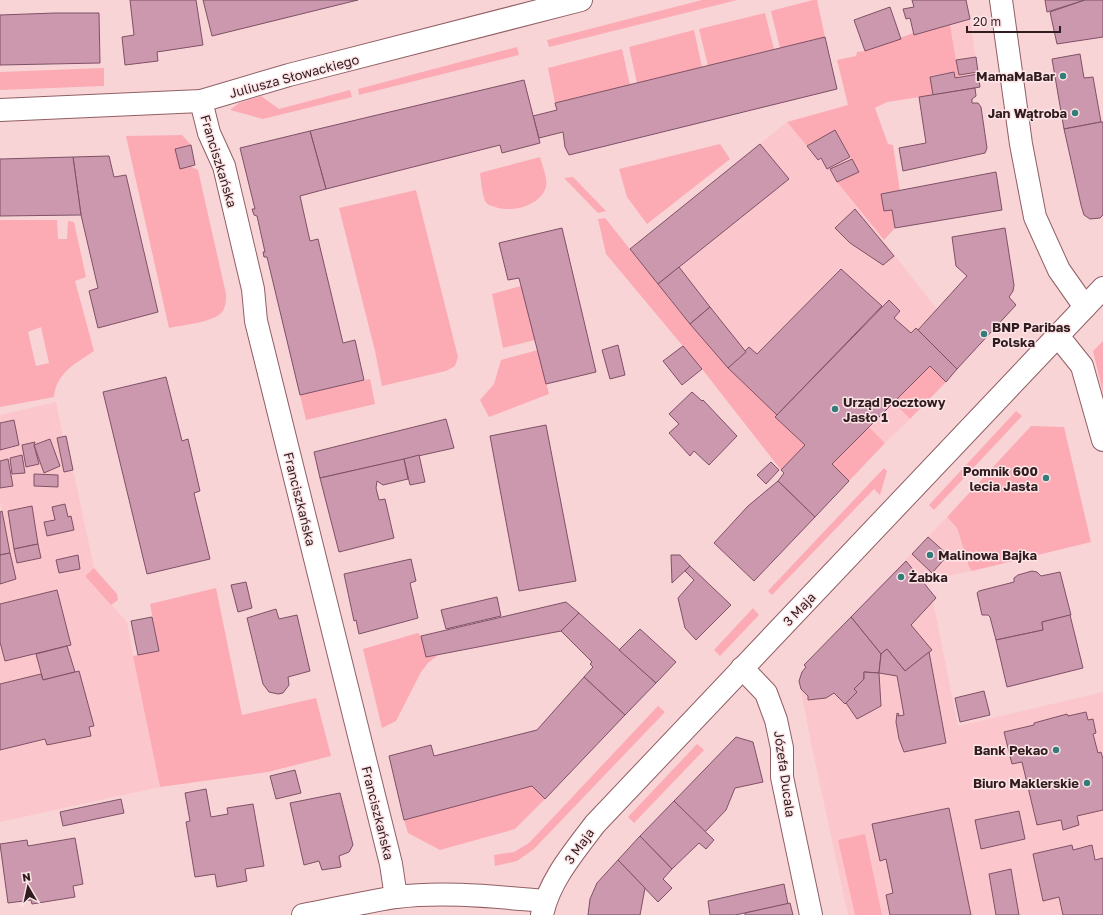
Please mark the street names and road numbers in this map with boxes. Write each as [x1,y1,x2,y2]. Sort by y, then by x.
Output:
street label: Juliusza Słowackiego [227,51,361,101]
street label: Franciszkańska [197,113,241,209]
street label: Franciszkańska [281,450,319,548]
street label: 3 Maja [779,589,819,629]
street label: Józefa Ducala [771,730,799,818]
street label: Franciszkańska [359,764,397,862]
street label: 3 Maja [561,825,597,867]

